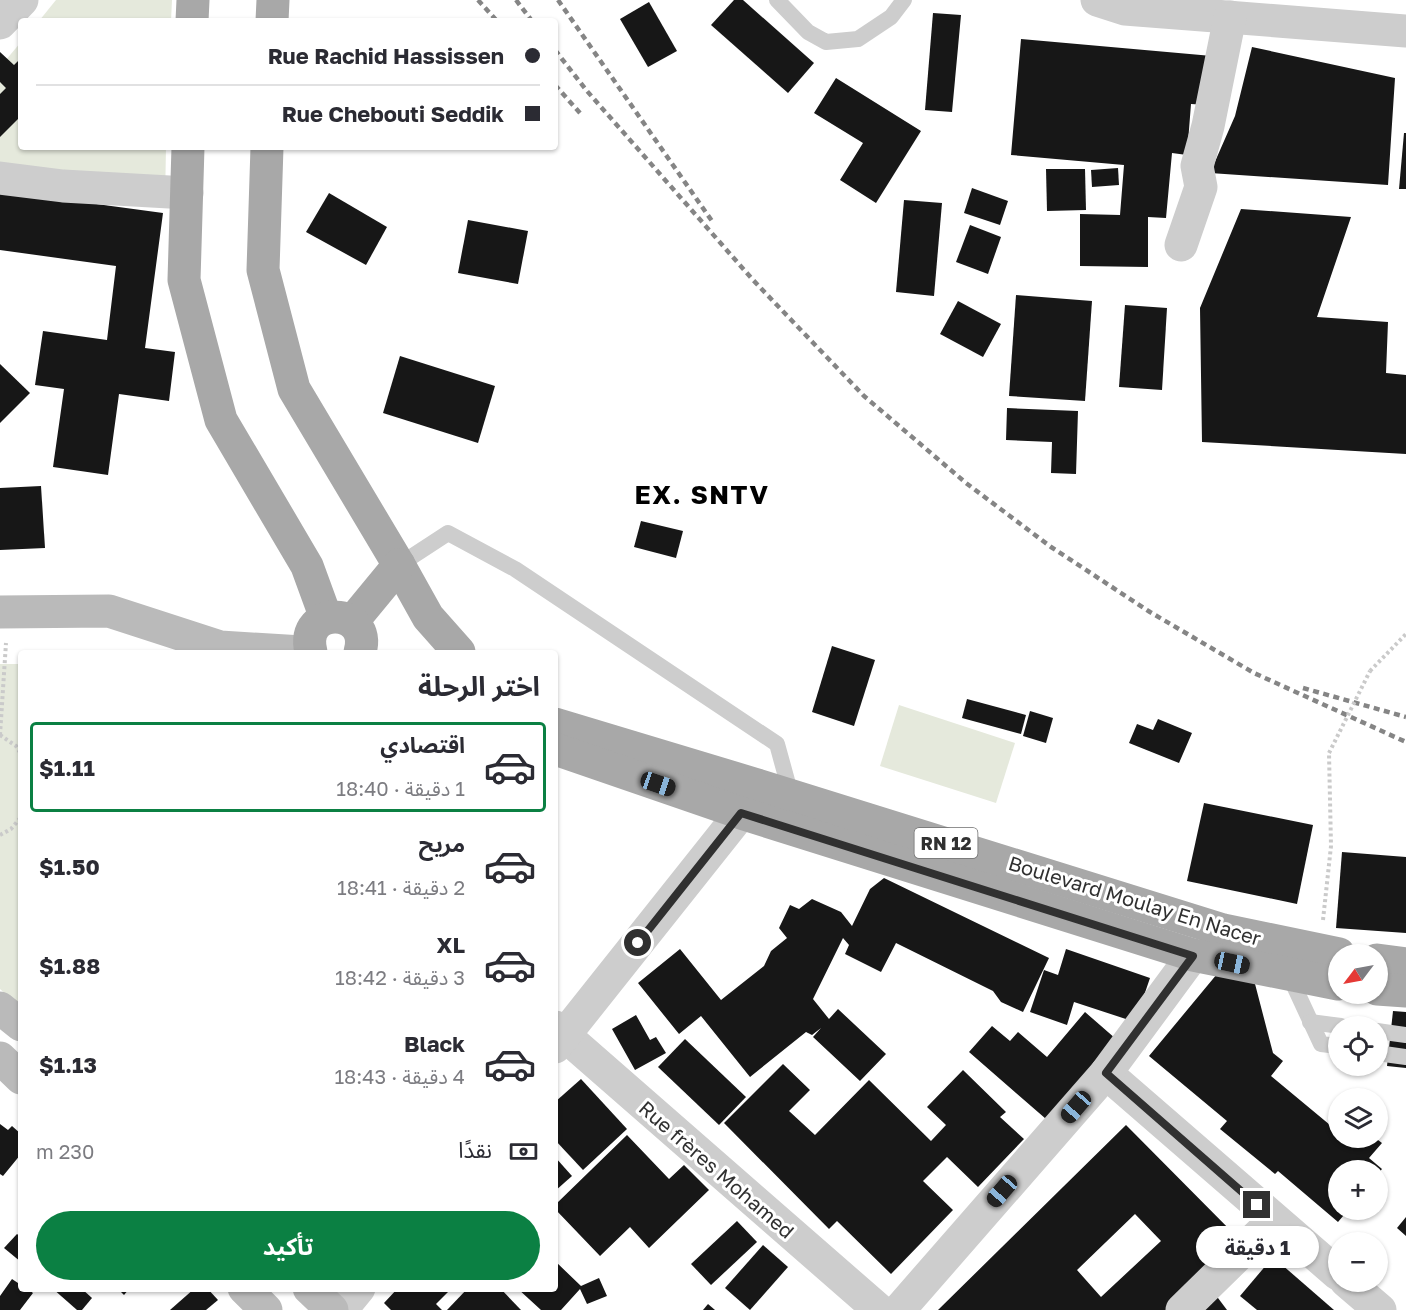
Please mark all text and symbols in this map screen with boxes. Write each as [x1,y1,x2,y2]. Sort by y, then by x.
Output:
text: Rue Rachid Hassissen [268,42,504,69]
text: Rue Chebouti Seddik [282,100,504,127]
district label: EX. SNTV [635,479,769,510]
text: اختر الرحلة [418,670,540,702]
text: اقتصادي [380,731,465,758]
icon: car [483,740,537,794]
text: $1.11 [39,754,95,781]
car [638,770,678,798]
text: 1 دقيقة · 18:40 [336,776,465,800]
road number: RN 12 [914,828,978,858]
text: مريح [419,830,465,857]
icon: car [483,839,537,893]
street label: Boulevard Moulay En Nacer [1006,850,1264,950]
text: $1.50 [39,853,100,880]
text: 2 دقيقة · 18:41 [337,875,465,899]
route start [624,929,651,956]
text: XL [437,931,465,958]
icon: car [483,938,537,992]
north arrow [1328,944,1388,1004]
map controls [1328,944,1388,1292]
car [1213,950,1251,976]
text: $1.88 [39,952,100,979]
text: 3 دقيقة · 18:42 [335,965,465,989]
button: locate [1328,1016,1388,1076]
text: Black [404,1030,465,1057]
icon: car [483,1037,537,1091]
text: $1.13 [39,1051,97,1078]
text: 4 دقيقة · 18:43 [334,1064,465,1088]
car [1057,1088,1095,1126]
button: layers [1328,1088,1388,1148]
street label: Rue frères Mohamed [635,1095,799,1243]
icon: cash [507,1135,540,1168]
text: نقدًا [458,1136,492,1163]
text: 230 m [36,1139,94,1163]
button: + [1328,1160,1388,1220]
car [983,1172,1021,1210]
route end [1243,1191,1270,1218]
button: تأكيد [36,1211,540,1280]
callout: 1 دقيقة [1196,1226,1318,1268]
button: − [1328,1232,1388,1292]
text: 1 دقيقة [1225,1235,1290,1259]

